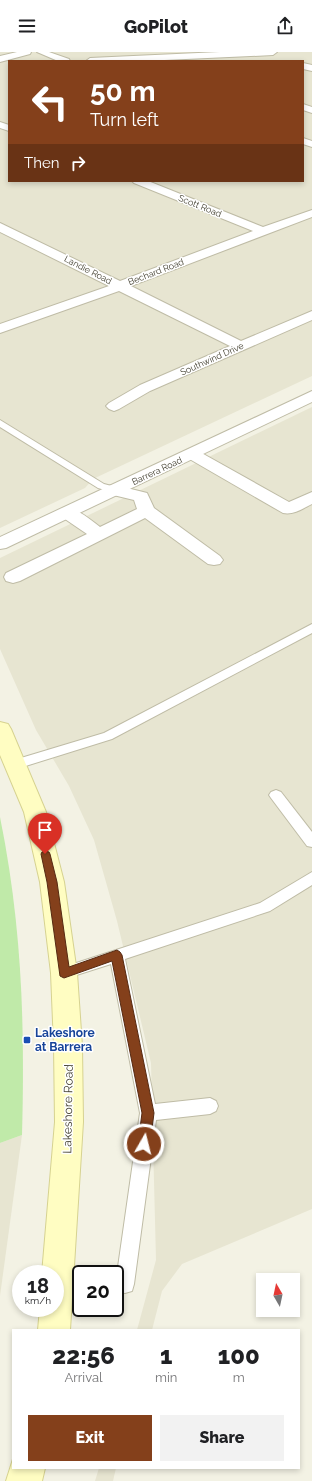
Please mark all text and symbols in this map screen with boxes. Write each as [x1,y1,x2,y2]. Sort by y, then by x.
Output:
icon: menu [16,15,38,37]
icon: share [274,15,296,37]
text: GoPilot [124,16,188,37]
text: 50 m [90,75,156,108]
icon: left [24,76,76,128]
text: Turn left [90,109,159,130]
icon: right [67,152,89,174]
text: Then [24,154,59,172]
street label: Scott Road [177,193,223,219]
street label: Landie Road [63,254,114,286]
street label: Bechard Road [127,257,186,287]
street label: Southwind Drive [179,340,246,377]
street label: Barrera Road [130,455,184,487]
pin [28,813,62,854]
icon: arrive [34,819,56,841]
place label: Lakeshore at Barrera [35,1026,95,1054]
marker: Lakeshore at Barrera [22,1035,32,1045]
street label: Lakeshore Road [60,1064,76,1154]
position arrow [123,1123,165,1165]
speed limit sign: 20 [72,1265,124,1317]
north arrow [256,1273,300,1317]
map controls [256,1273,300,1317]
text: 18 [27,1274,49,1298]
text: km/h [25,1295,51,1306]
text: 22:56 [52,1341,115,1370]
text: 1 [160,1341,172,1370]
text: 100 [218,1341,260,1370]
text: Arrival [64,1370,103,1385]
text: min [155,1370,177,1385]
text: m [233,1370,245,1385]
button: Exit [28,1415,152,1461]
button: Share [160,1415,284,1461]

